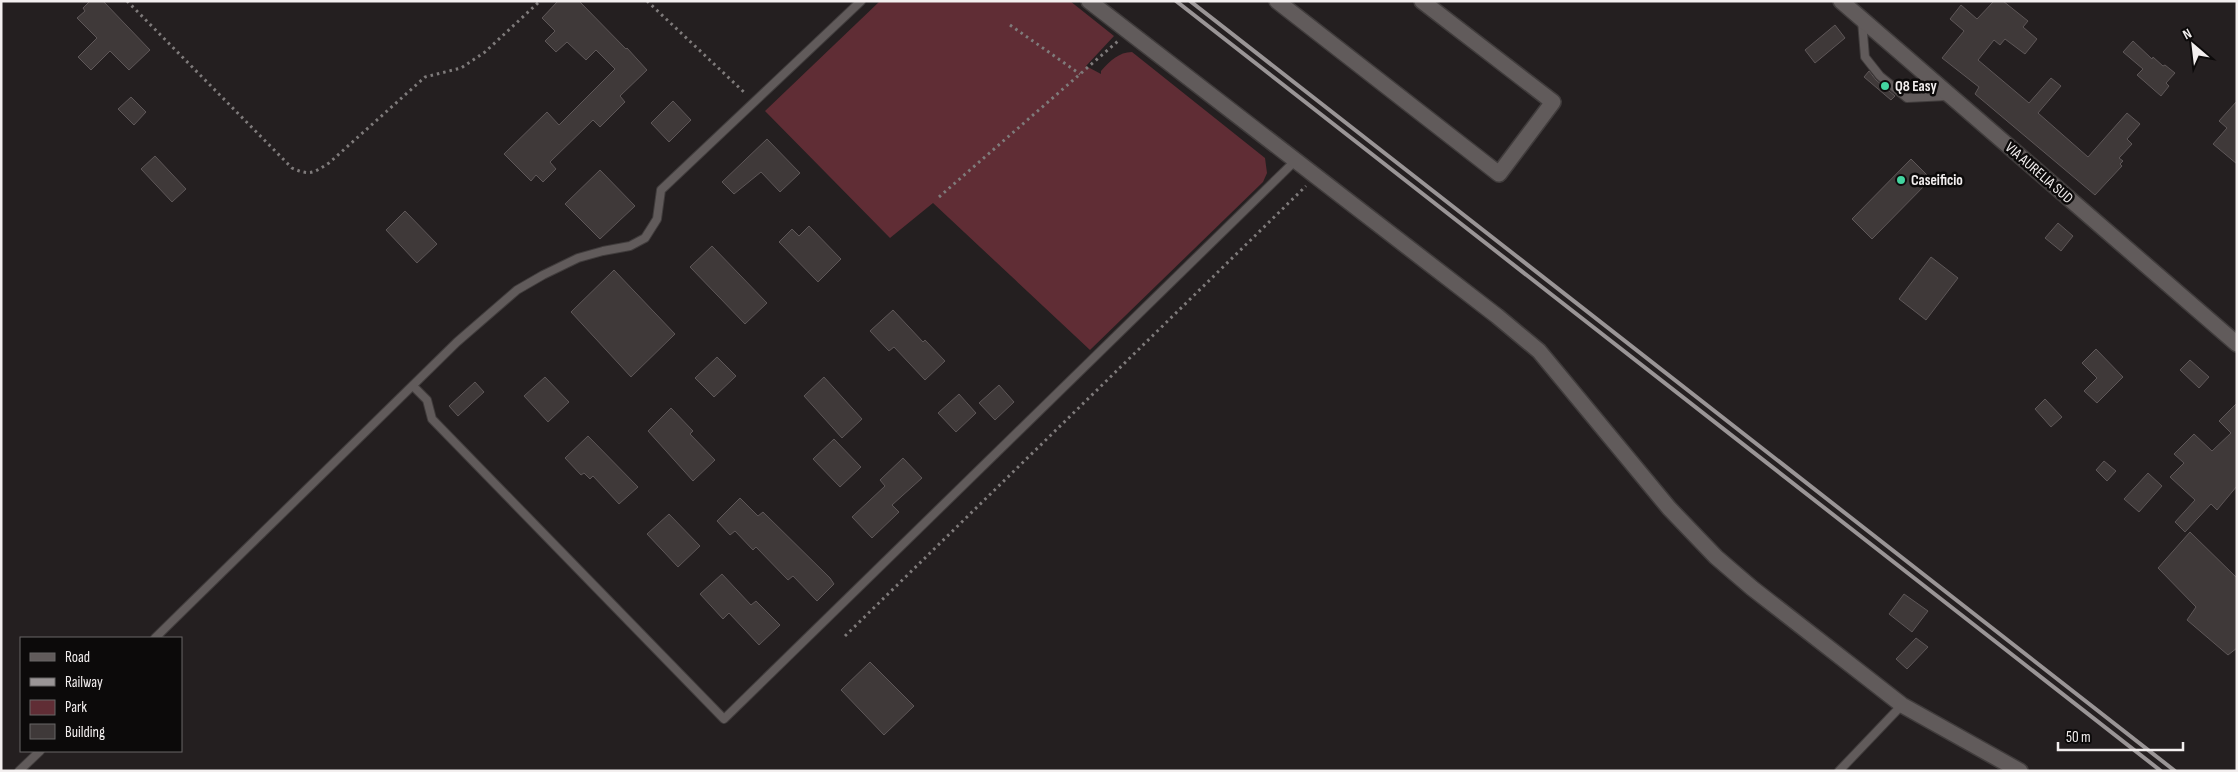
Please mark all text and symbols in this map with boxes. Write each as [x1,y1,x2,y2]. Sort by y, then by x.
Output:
north arrow [2168,20,2218,70]
text: N [2180,25,2194,43]
place label: Q8 Easy [1895,77,1937,96]
marker: Q8 Easy [1879,80,1891,92]
street label: VIA AURELIA SUD [2001,138,2077,208]
place label: Caseificio [1911,171,1963,190]
marker: Caseificio [1895,174,1907,186]
legend [20,637,182,752]
text: Road [65,648,90,667]
text: Railway [65,673,103,692]
text: Park [65,698,87,717]
scale bar [2058,720,2183,752]
text: Building [65,723,105,742]
text: 50 m [2066,728,2091,747]

